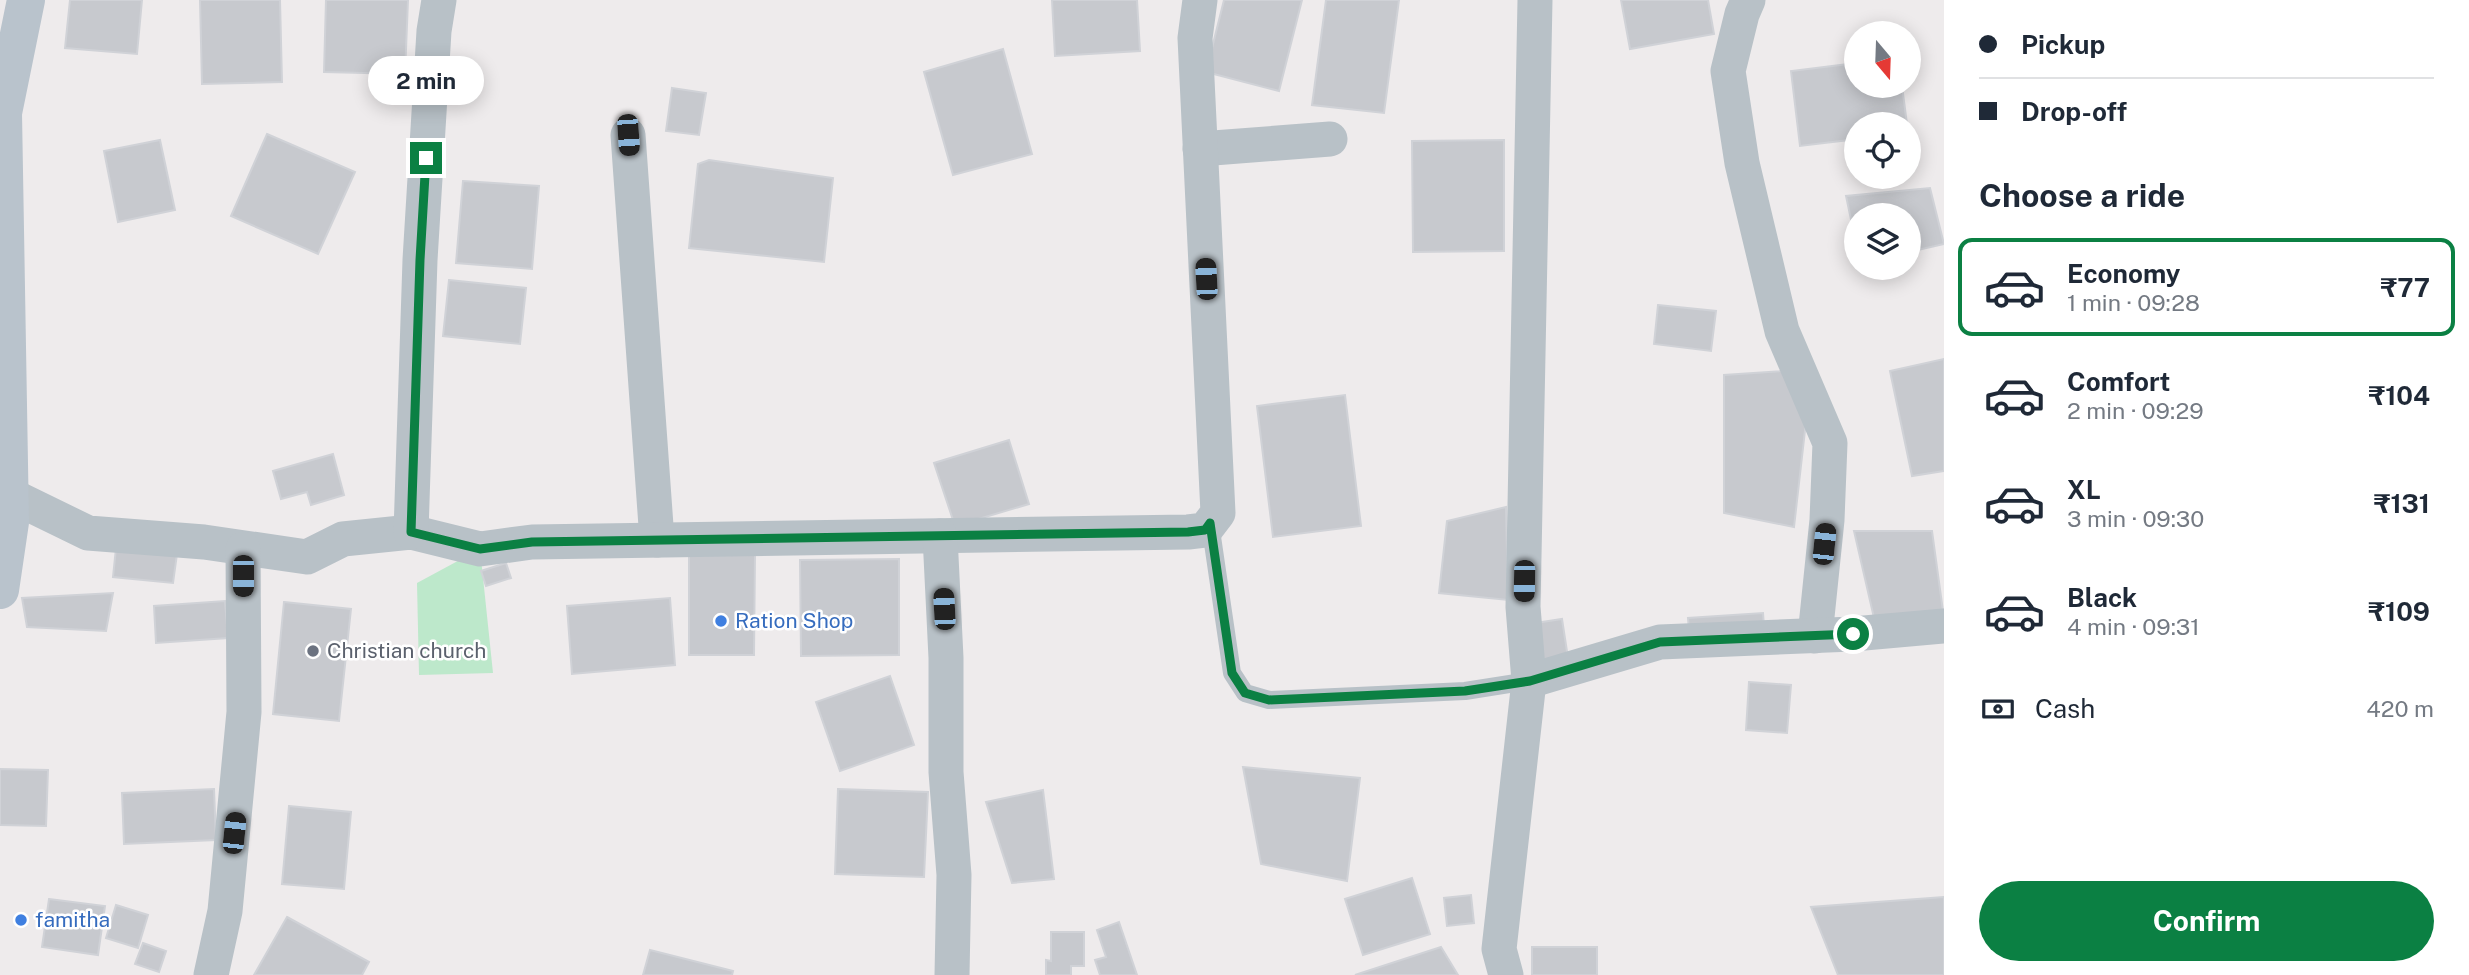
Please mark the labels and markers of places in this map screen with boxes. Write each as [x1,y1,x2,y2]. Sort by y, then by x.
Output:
place label: Ration Shop [735,608,853,633]
marker: Ration Shop [713,613,729,629]
place label: Christian church [327,638,486,663]
marker: Christian church [305,643,321,659]
place label: famitha [35,907,110,932]
marker: famitha [13,912,29,928]

